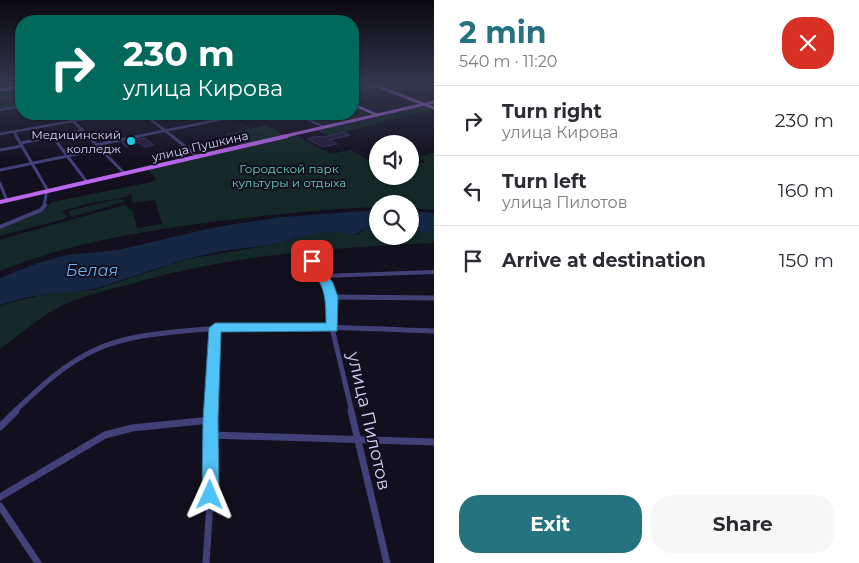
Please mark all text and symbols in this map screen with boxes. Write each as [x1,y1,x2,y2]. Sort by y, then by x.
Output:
text: 2 min [459,14,546,51]
button: close [782,17,834,69]
text: 230 m [123,32,235,75]
icon: right [40,35,105,100]
text: 540 m · 11:20 [459,52,557,71]
text: улица Кирова [123,75,283,102]
text: Turn right [502,100,602,123]
icon: right [459,107,487,135]
text: 230 m [775,109,834,132]
text: улица Кирова [502,123,618,142]
place label: Медицинский колледж [31,127,121,156]
street label: улица Пушкина [149,128,250,165]
marker: Медицинский колледж [125,135,137,147]
map controls [369,135,419,245]
button: sound [369,135,419,185]
park label: Городской парк культуры и отдыха [232,161,346,190]
text: Turn left [502,170,587,193]
icon: left [459,177,487,205]
text: 160 m [778,179,834,202]
text: улица Пилотов [502,193,627,212]
button: search [369,195,419,245]
pin [291,240,333,282]
icon: arrive [298,247,326,275]
icon: arrive [459,247,487,275]
text: Arrive at destination [502,249,706,272]
text: 150 m [779,249,834,272]
water label: Белая [66,261,118,280]
street label: улица Пилотов [342,349,396,492]
position arrow [183,468,235,520]
button: Exit [459,495,642,553]
button: Share [652,495,834,553]

